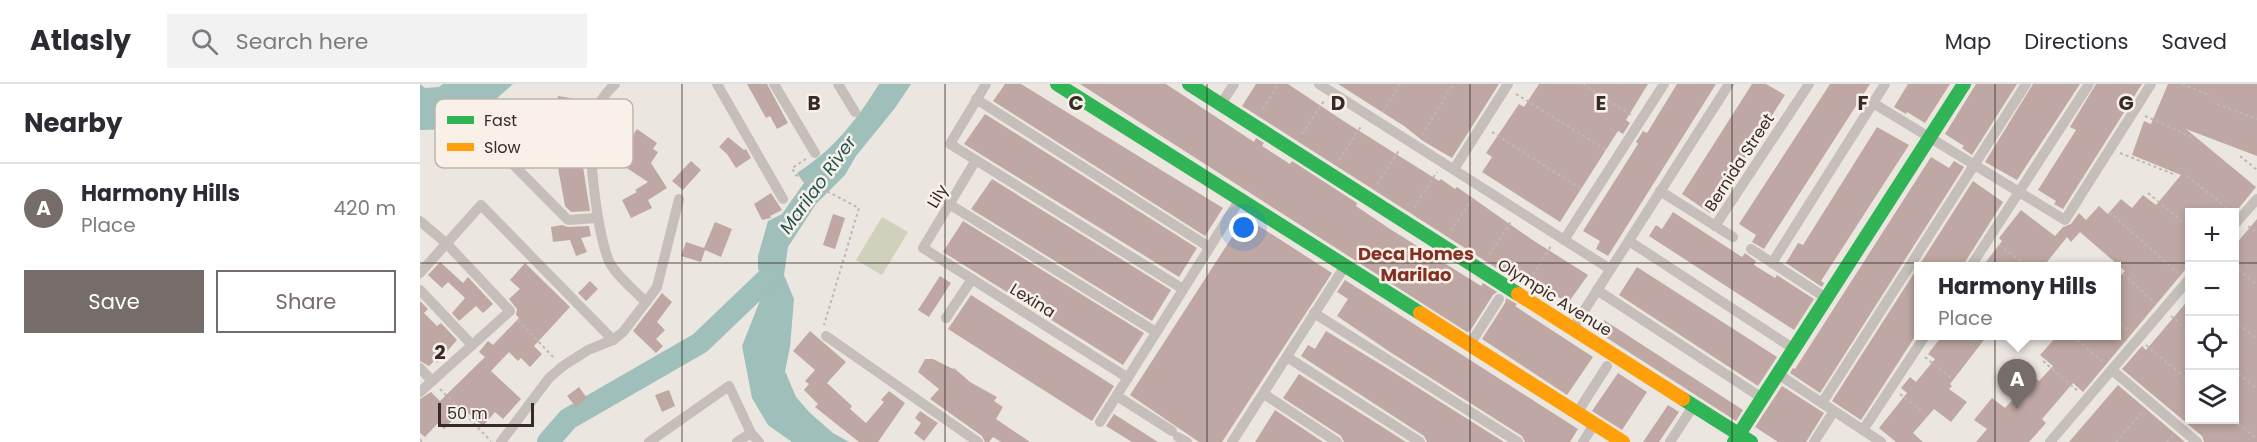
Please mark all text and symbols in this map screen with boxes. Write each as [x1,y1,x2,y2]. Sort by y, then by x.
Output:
search box [167,14,587,68]
text: Atlasly [30,21,131,60]
icon: search [188,25,221,58]
text: Search here [236,26,368,57]
text: Map [1945,27,1991,56]
text: Directions [2024,27,2128,56]
text: Saved [2161,27,2227,56]
text: B [807,89,821,117]
text: C [1068,89,1084,117]
text: D [1331,89,1345,117]
text: E [1596,89,1606,117]
text: F [1858,89,1869,117]
text: G [2118,89,2134,117]
legend [435,99,633,168]
text: Nearby [24,105,122,141]
text: Fast [484,109,517,132]
street label: Bernida Street [1699,109,1780,216]
water label: Marilao River [773,130,862,239]
text: Slow [484,136,521,159]
text: Harmony Hills [81,178,240,209]
street label: Lily [921,180,953,212]
text: A [36,194,51,222]
text: 420 m [333,194,396,222]
map controls [2185,208,2239,424]
button: + [2185,208,2239,262]
text: Place [81,211,136,239]
your location [1229,213,1258,242]
district label: Deca Homes Marilao [1358,241,1474,287]
street label: Olympic Avenue [1493,253,1616,342]
popup [1914,262,2121,340]
button: − [2185,262,2239,316]
button: Save [24,270,204,333]
button: Share [216,270,396,333]
text: Harmony Hills [1938,271,2097,302]
street label: Lexina [1006,278,1060,323]
text: Place [1938,304,1993,332]
button: locate [2185,316,2239,370]
text: 2 [434,338,446,366]
pin: A [1998,360,2036,409]
button: layers [2185,370,2239,424]
scale bar [438,400,534,428]
text: 50 m [447,402,488,425]

